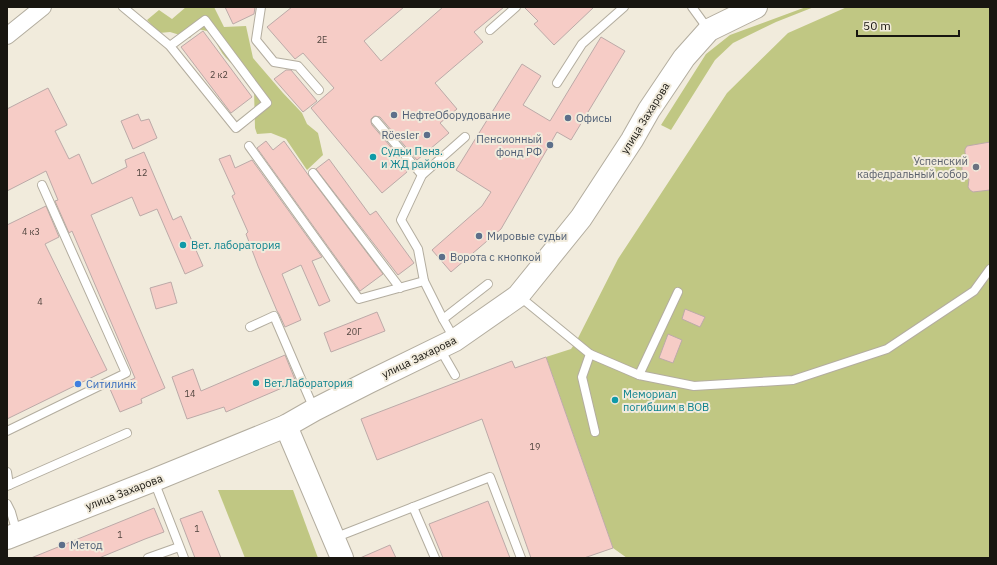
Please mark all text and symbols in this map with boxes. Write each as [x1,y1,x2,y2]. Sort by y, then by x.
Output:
scale bar [857,12,959,38]
text: 50 m [863,18,891,33]
house number: 2Е [317,34,327,45]
house number: 2 к2 [210,69,228,80]
street label: улица Захарова [617,80,673,156]
place label: НефтеОборудование [402,108,510,122]
marker: НефтеОборудование [389,110,399,120]
place label: Офисы [576,111,612,125]
marker: Офисы [563,113,573,123]
place label: Röesler [382,128,419,142]
marker: Röesler [422,130,432,140]
place label: Пенсионный фонд РФ [476,132,542,159]
marker: Пенсионный фонд РФ [545,140,555,150]
place label: Судьи Пенз. и ЖД районов [381,144,455,171]
marker: Судьи Пенз. и ЖД районов [368,152,378,162]
place label: Успенский кафедральный собор [857,154,968,181]
marker: Успенский кафедральный собор [971,162,981,172]
house number: 12 [137,167,147,178]
house number: 4 к3 [22,226,40,237]
place label: Мировые судьи [487,229,567,243]
marker: Мировые судьи [474,231,484,241]
place label: Вет. лаборатория [191,238,280,252]
marker: Вет. лаборатория [178,240,188,250]
place label: Ворота с кнопкой [450,250,541,264]
marker: Ворота с кнопкой [437,252,447,262]
house number: 4 [37,296,43,307]
house number: 20Г [346,326,362,337]
street label: улица Захарова [379,333,459,381]
place label: Вет.Лаборатория [264,376,353,390]
place label: Ситилинк [86,377,136,391]
marker: Вет.Лаборатория [251,378,261,388]
marker: Ситилинк [73,379,83,389]
place label: Мемориал погибшим в ВОВ [623,387,709,414]
house number: 14 [185,388,195,399]
marker: Мемориал погибшим в ВОВ [610,395,620,405]
house number: 19 [530,441,540,452]
street label: улица Захарова [83,471,165,513]
house number: 1 [194,523,200,534]
house number: 1 [117,529,123,540]
place label: Метод [70,538,103,552]
marker: Метод [57,540,67,550]

